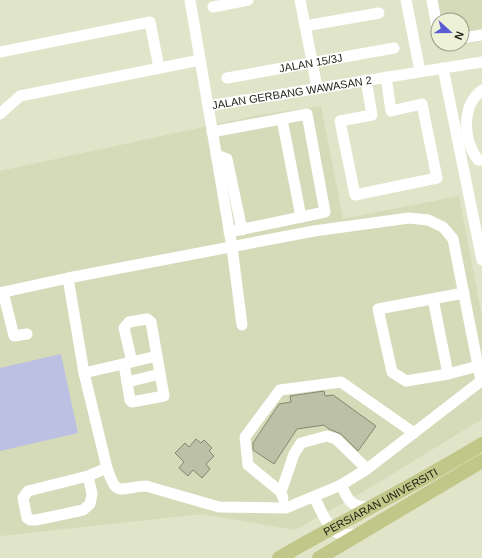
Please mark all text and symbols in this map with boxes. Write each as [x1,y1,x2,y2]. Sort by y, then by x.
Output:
north arrow [430,12,470,52]
text: N [452,30,466,41]
street label: JALAN 15/3J [278,51,343,75]
street label: JALAN GERBANG WAWASAN 2 [211,74,373,111]
street label: PERSIARAN UNIVERSITI [321,466,440,538]

